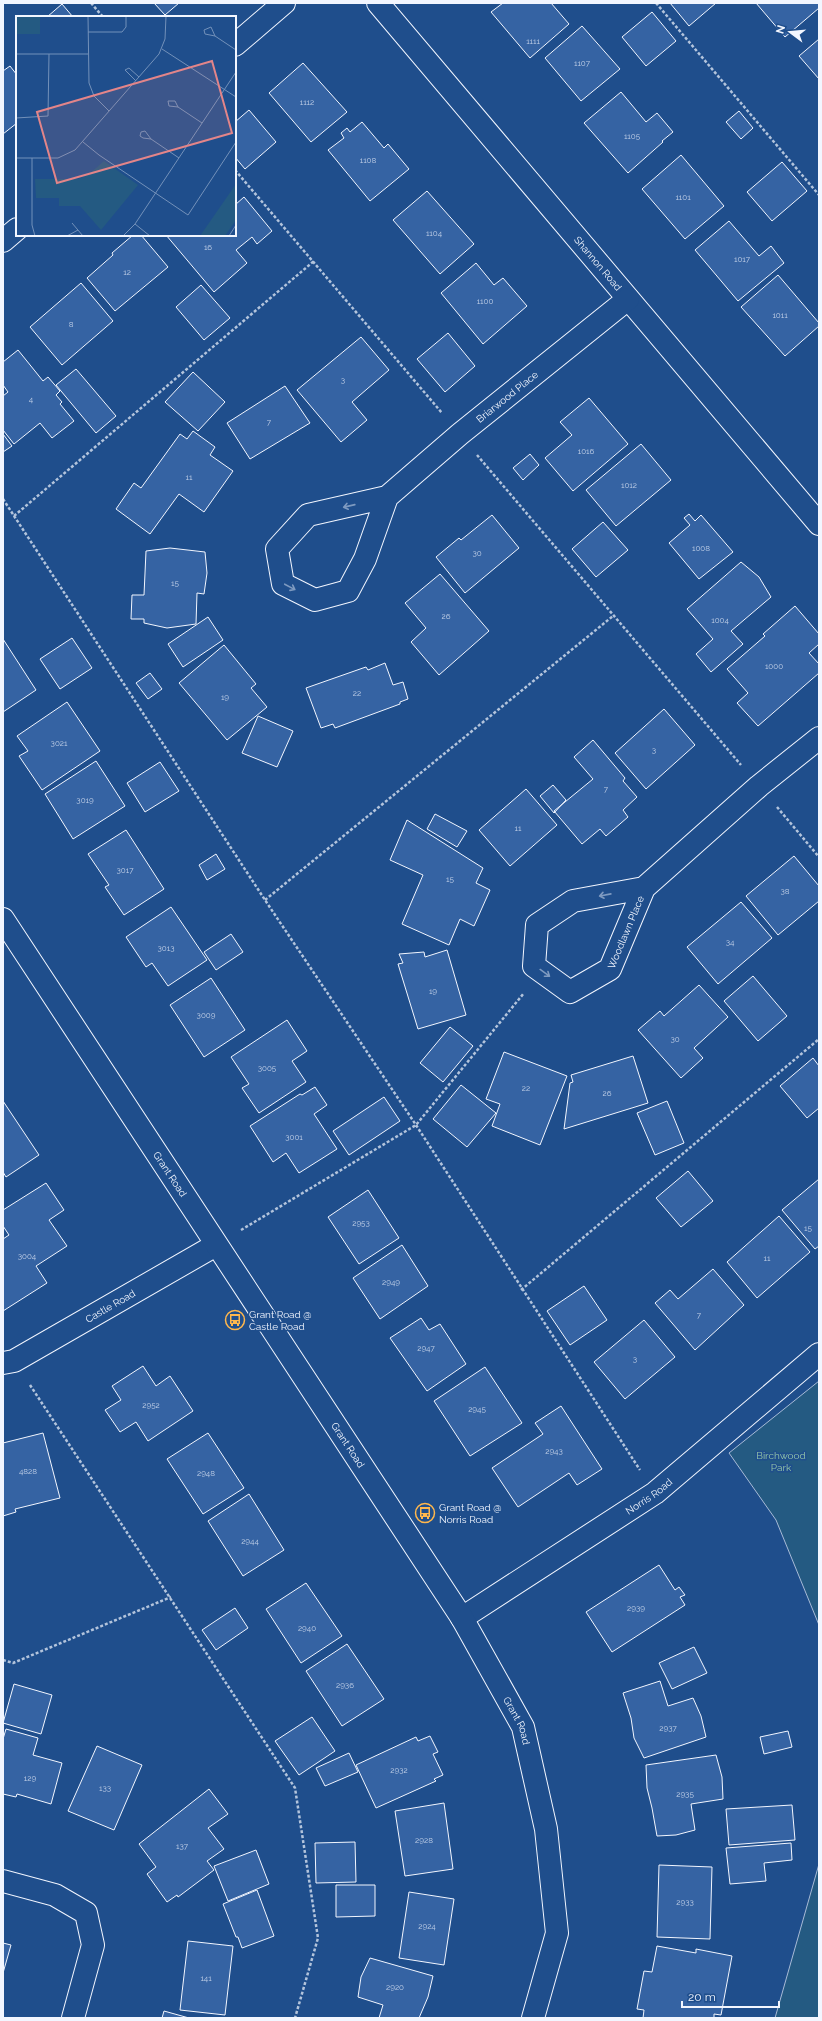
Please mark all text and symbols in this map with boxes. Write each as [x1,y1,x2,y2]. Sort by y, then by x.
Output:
north arrow [770,12,810,52]
inset map [16,16,236,236]
text: N [773,24,788,35]
house number: 1111 [526,36,540,46]
house number: 1107 [574,58,591,68]
house number: 1112 [300,97,314,107]
house number: 1105 [624,131,641,141]
house number: 1108 [360,155,376,165]
house number: 1101 [675,192,691,202]
house number: 1104 [426,228,443,238]
street label: Shannon Road [572,234,624,293]
house number: 16 [204,242,212,252]
house number: 1017 [734,254,751,264]
house number: 12 [123,267,131,277]
house number: 1100 [477,296,493,306]
house number: 1011 [772,310,788,320]
house number: 8 [69,319,74,329]
street label: Briarwood Place [474,368,540,424]
house number: 3 [341,375,345,385]
house number: 4 [29,394,34,404]
house number: 7 [267,417,272,427]
house number: 1016 [578,446,594,456]
house number: 11 [186,472,193,482]
house number: 1012 [621,480,637,490]
one-way arrow [343,502,356,510]
house number: 1008 [692,543,710,553]
house number: 30 [472,548,482,558]
house number: 15 [171,578,180,588]
one-way arrow [283,584,295,591]
house number: 26 [442,611,451,621]
house number: 1004 [711,615,729,625]
house number: 1000 [765,661,783,671]
house number: 22 [353,688,361,698]
house number: 19 [221,692,229,702]
house number: 3021 [51,738,68,748]
house number: 3 [652,745,656,755]
house number: 7 [604,784,609,794]
house number: 3019 [76,795,94,805]
house number: 11 [515,823,522,833]
house number: 3017 [117,865,134,875]
house number: 15 [446,874,455,884]
house number: 38 [780,886,790,896]
one-way arrow [599,892,612,900]
street label: Woodlawn Place [605,894,646,970]
house number: 34 [726,937,735,947]
house number: 3013 [158,943,174,953]
one-way arrow [539,969,550,977]
house number: 19 [429,986,437,996]
house number: 3009 [197,1010,216,1020]
house number: 30 [670,1034,680,1044]
house number: 3005 [258,1063,277,1073]
house number: 22 [522,1083,530,1093]
house number: 26 [603,1088,612,1098]
house number: 3001 [285,1132,303,1142]
street label: Grant Road [152,1149,189,1199]
house number: 2953 [352,1218,370,1228]
house number: 15 [804,1223,813,1233]
house number: 3004 [18,1251,37,1261]
house number: 11 [764,1253,771,1263]
house number: 2949 [382,1277,400,1287]
street label: Castle Road [83,1287,137,1324]
bus stop icon: Grant Road @ Castle Road [224,1309,246,1331]
place label: Grant Road @ Castle Road [249,1309,312,1332]
house number: 7 [697,1310,702,1320]
house number: 2947 [417,1343,435,1353]
house number: 3 [633,1354,637,1364]
house number: 2952 [142,1400,160,1410]
house number: 2945 [468,1404,486,1414]
street label: Grant Road [329,1420,367,1469]
house number: 2943 [545,1446,563,1456]
park label: Birchwood Park [756,1450,806,1473]
house number: 4828 [19,1466,37,1476]
house number: 2948 [197,1468,215,1478]
street label: Norris Road [623,1476,674,1516]
bus stop icon: Grant Road @ Norris Road [414,1502,436,1524]
place label: Grant Road @ Norris Road [439,1502,502,1525]
house number: 2944 [241,1536,259,1546]
house number: 2939 [627,1603,645,1613]
house number: 2940 [298,1623,316,1633]
house number: 2936 [336,1680,354,1690]
street label: Grant Road [502,1695,532,1746]
house number: 2937 [659,1723,677,1733]
house number: 2932 [390,1765,408,1775]
house number: 129 [24,1773,36,1783]
house number: 133 [99,1783,111,1793]
house number: 2935 [676,1789,694,1799]
house number: 2928 [415,1835,433,1845]
house number: 137 [176,1841,189,1851]
house number: 2933 [676,1897,694,1907]
house number: 2924 [418,1921,436,1931]
house number: 141 [200,1973,212,1983]
house number: 2920 [386,1982,404,1992]
scale bar [682,1983,779,2009]
text: 20 m [688,1990,716,2004]

